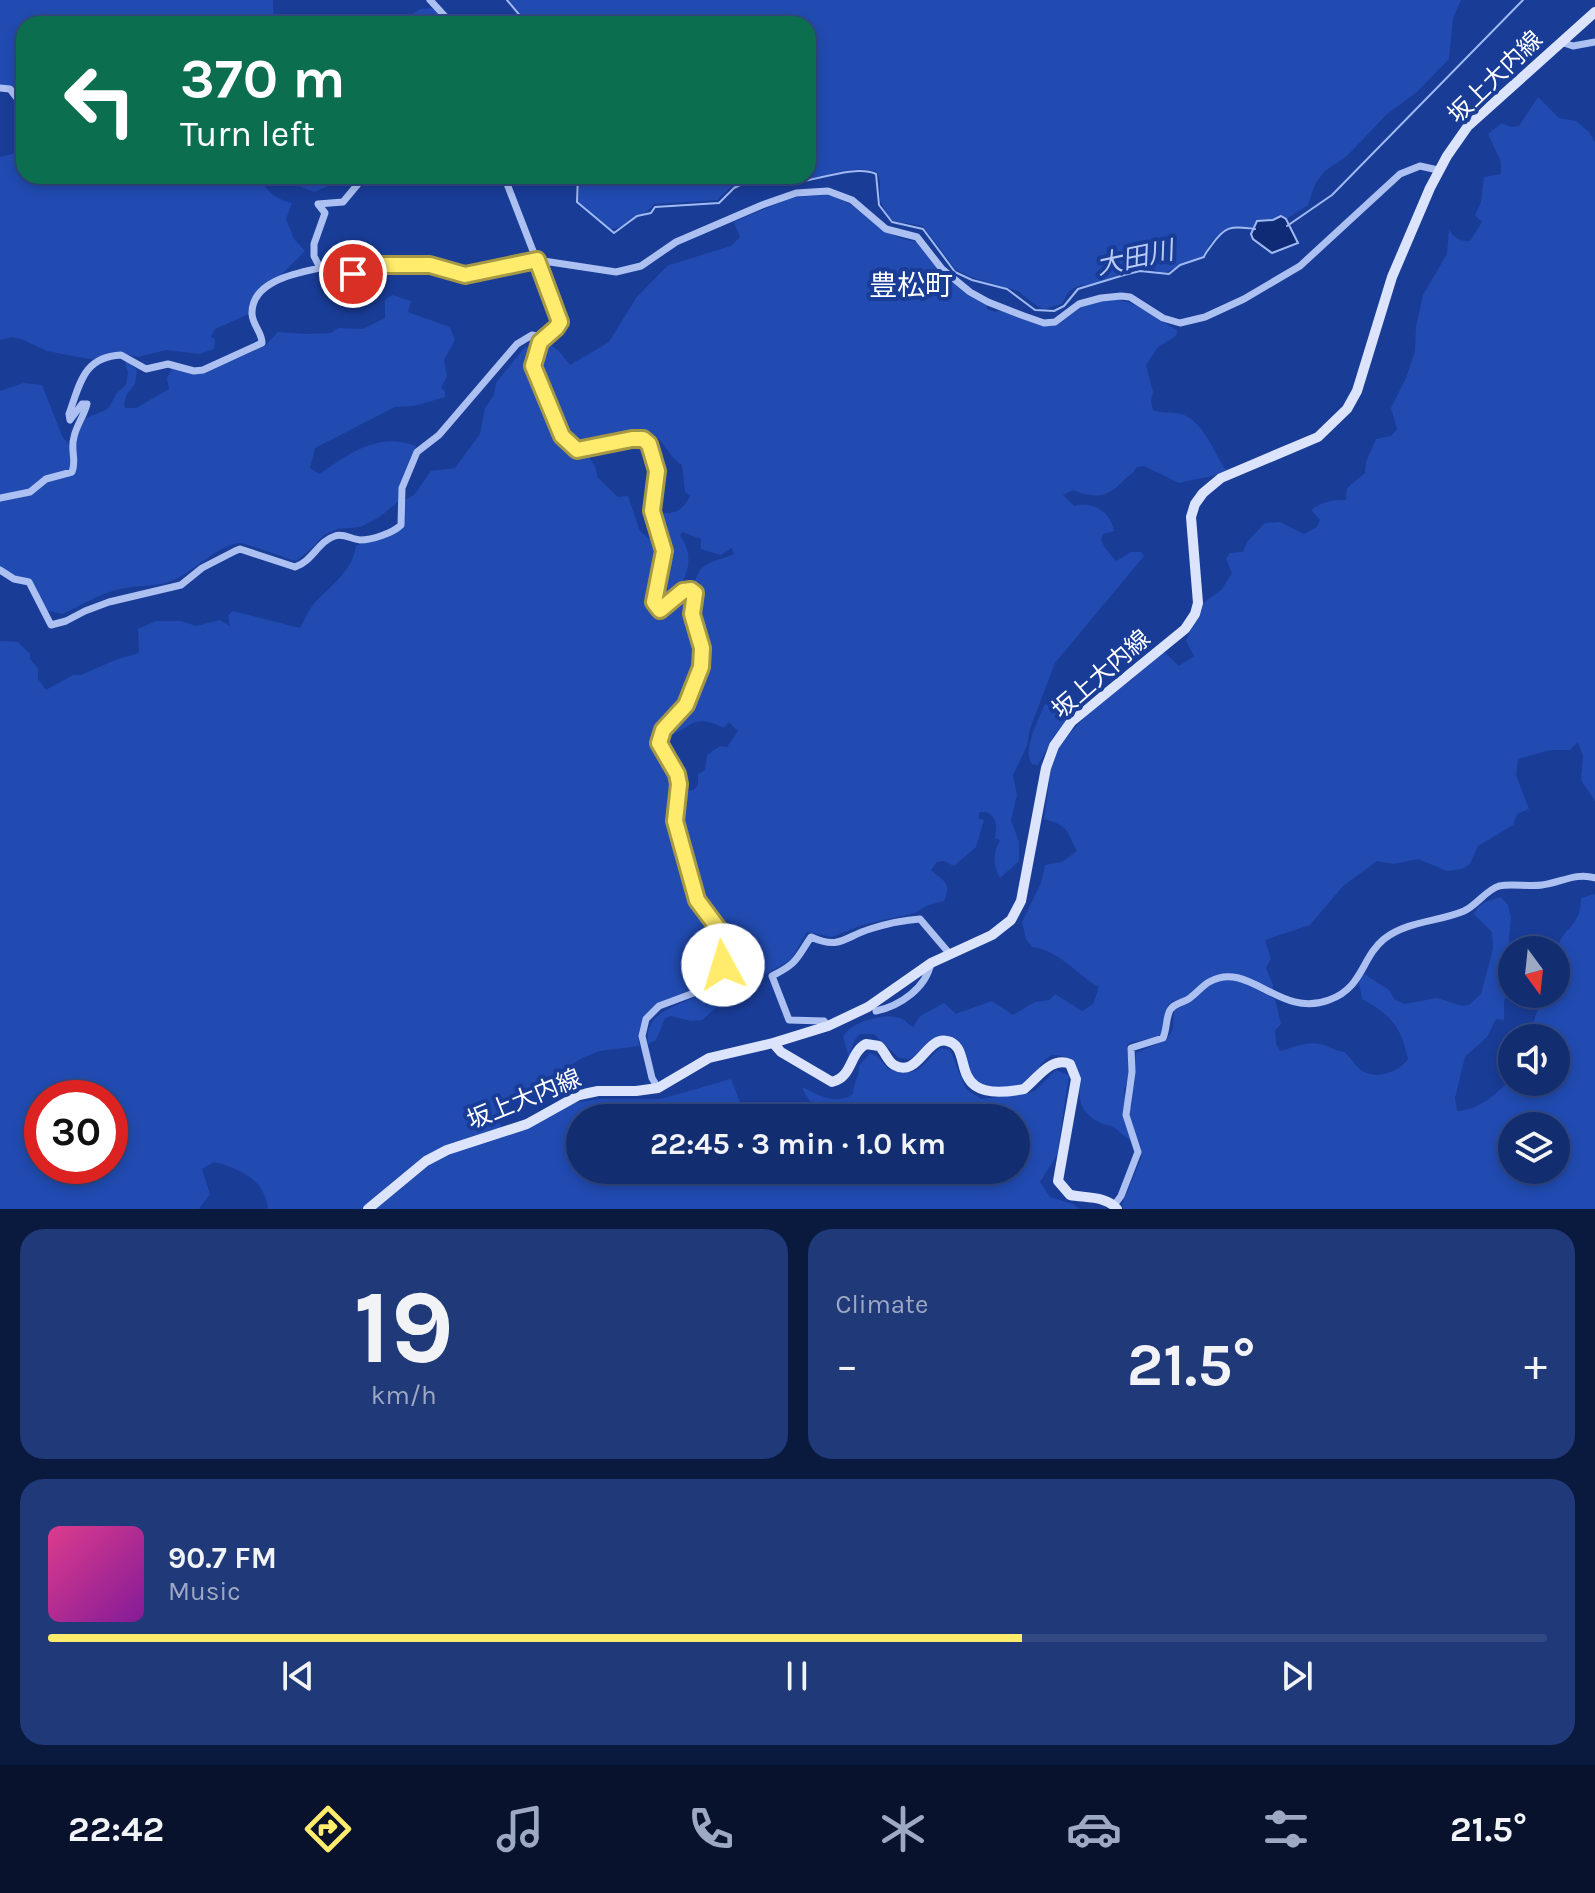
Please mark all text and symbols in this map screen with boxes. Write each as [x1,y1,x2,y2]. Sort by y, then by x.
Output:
street label: 坂上大内線 [1442,25,1548,129]
text: 370 m [180,46,345,111]
icon: left [48,48,152,152]
text: Turn left [180,113,315,155]
water label: 大田川 [1094,234,1179,281]
pin [319,240,387,308]
icon: arrive [331,252,375,296]
district label: 豊松町 [869,269,953,302]
street label: 坂上大内線 [1047,624,1155,724]
position arrow [681,923,765,1007]
north arrow [1498,936,1570,1008]
map controls [1498,936,1570,1184]
button: sound [1498,1024,1570,1096]
street label: 坂上大内線 [463,1064,585,1134]
speed limit sign: 30 [24,1080,128,1184]
button: layers [1498,1112,1570,1184]
text: 22:45 · 3 min · 1.0 km [650,1126,946,1162]
text: 19 [353,1267,454,1388]
text: Climate [836,1289,928,1320]
text: 21.5° [1127,1330,1256,1400]
text: − [836,1340,859,1391]
text: + [1524,1340,1547,1391]
text: km/h [371,1380,437,1411]
text: 90.7 FM [168,1540,277,1576]
text: Music [168,1576,241,1607]
icon: previous [276,1654,320,1698]
icon: pause [775,1654,819,1698]
icon: next [1275,1654,1319,1698]
icon: directions [300,1801,356,1857]
icon: music [492,1801,548,1857]
icon: phone [683,1801,739,1857]
icon: climate [875,1801,931,1857]
icon: car [1066,1801,1122,1857]
icon: filters [1258,1801,1314,1857]
text: 22:42 [68,1808,164,1850]
text: 21.5° [1450,1808,1527,1850]

